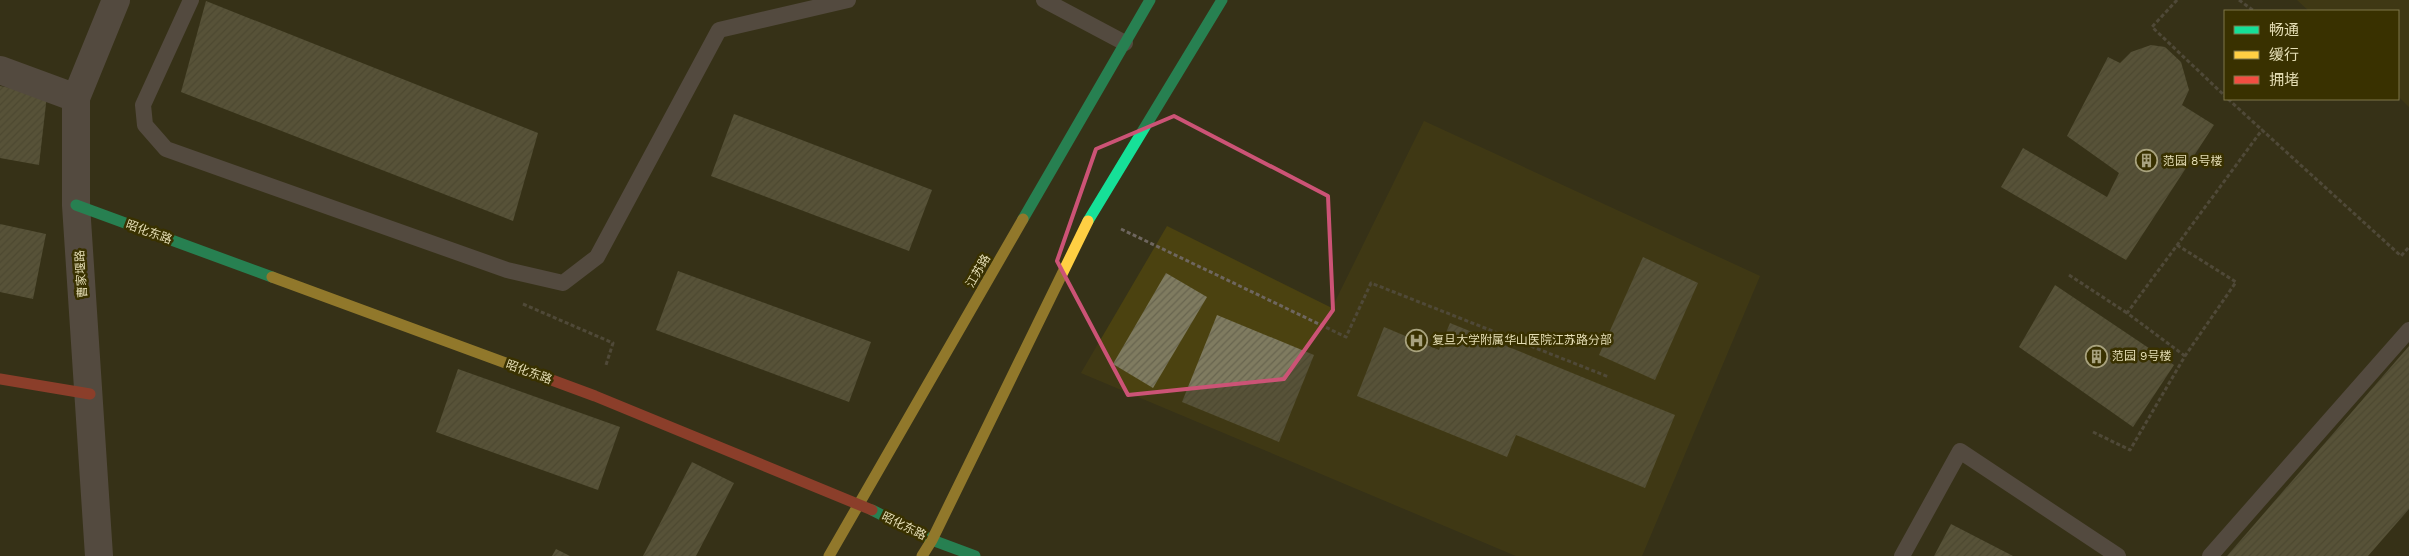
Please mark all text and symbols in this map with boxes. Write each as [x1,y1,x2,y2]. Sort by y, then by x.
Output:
legend [2224,10,2399,100]
text: 畅通 [2269,21,2299,39]
text: 缓行 [2269,46,2299,64]
text: 拥堵 [2269,71,2299,89]
building icon: 范园 8号楼 [2135,149,2159,173]
place label: 范园 8号楼 [2163,154,2223,168]
street label: 昭化东路 [124,217,174,247]
street label: 曹家堰路 [72,250,90,298]
street label: 江苏路 [963,252,993,290]
hospital icon: 复旦大学附属华山医院江苏路分部 [1404,328,1428,352]
place label: 复旦大学附属华山医院江苏路分部 [1432,333,1612,347]
building icon: 范园 9号楼 [2084,344,2108,368]
place label: 范园 9号楼 [2112,349,2172,363]
street label: 昭化东路 [504,357,554,387]
street label: 昭化东路 [879,509,929,543]

